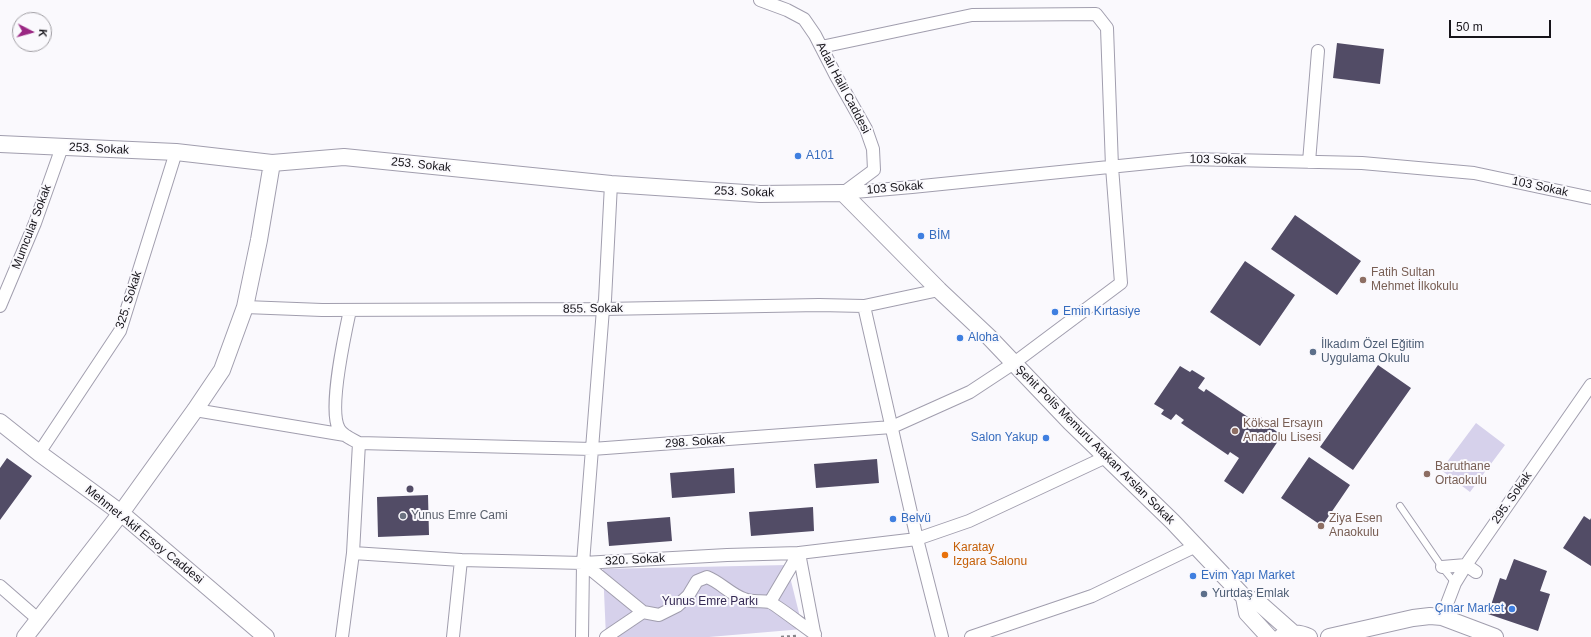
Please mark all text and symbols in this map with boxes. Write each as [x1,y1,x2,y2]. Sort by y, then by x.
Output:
north arrow [12,12,52,52]
scale bar [1451,12,1553,38]
text: 50 m [1456,20,1483,34]
text: K [37,29,49,38]
street label: Adalı Halil Caddesi [813,40,873,136]
street label: 253. Sokak [69,140,129,158]
place label: A101 [806,149,834,163]
marker: A101 [793,151,803,161]
street label: 103 Sokak [1190,152,1246,168]
street label: 253. Sokak [390,155,452,175]
street label: 103 Sokak [1511,174,1569,200]
street label: 103 Sokak [866,178,924,198]
street label: Mumcular Sokak [9,183,55,271]
street label: 253. Sokak [714,184,774,200]
place label: BİM [929,229,950,243]
marker: BİM [916,231,926,241]
place label: Fatih Sultan Mehmet İlkokulu [1371,266,1458,294]
street label: 325. Sokak [113,269,145,331]
marker: Fatih Sultan Mehmet İlkokulu [1358,275,1368,285]
street label: 855. Sokak [563,301,623,317]
place label: Emin Kırtasiye [1063,305,1140,319]
marker: Emin Kırtasiye [1050,307,1060,317]
place label: Aloha [968,331,999,345]
marker: Aloha [955,333,965,343]
place label: İlkadım Özel Eğitim Uygulama Okulu [1321,338,1424,366]
marker: İlkadım Özel Eğitim Uygulama Okulu [1308,347,1318,357]
street label: Şehit Polis Memuru Atakan Arslan Sokak [1013,363,1177,527]
place label: Köksal Ersayın Anadolu Lisesi [1243,417,1323,445]
marker: Köksal Ersayın Anadolu Lisesi [1230,426,1240,436]
place label: Salon Yakup [971,431,1038,445]
street label: 298. Sokak [665,433,725,451]
marker: Salon Yakup [1041,433,1051,443]
place label: Baruthane Ortaokulu [1435,460,1490,488]
marker: Baruthane Ortaokulu [1422,469,1432,479]
street label: 295. Sokak [1489,469,1535,527]
street label: Mehmet Akif Ersoy Caddesi [82,483,206,587]
place label: Yunus Emre Cami [411,509,508,523]
marker: Yunus Emre Cami [398,511,408,521]
place label: Belvü [901,512,931,526]
place label: Ziya Esen Anaokulu [1329,512,1382,540]
marker: Belvü [888,514,898,524]
marker: Ziya Esen Anaokulu [1316,521,1326,531]
place label: Karatay Izgara Salonu [953,541,1027,569]
marker: Karatay Izgara Salonu [940,550,950,560]
street label: 320. Sokak [605,551,665,569]
place label: Evim Yapı Market [1201,569,1295,583]
marker: Evim Yapı Market [1188,571,1198,581]
place label: Yurtdaş Emlak [1212,587,1289,601]
marker: Yurtdaş Emlak [1199,589,1209,599]
park label: Yunus Emre Parkı [662,595,758,609]
place label: Çınar Market [1435,602,1504,616]
marker: Çınar Market [1507,604,1517,614]

